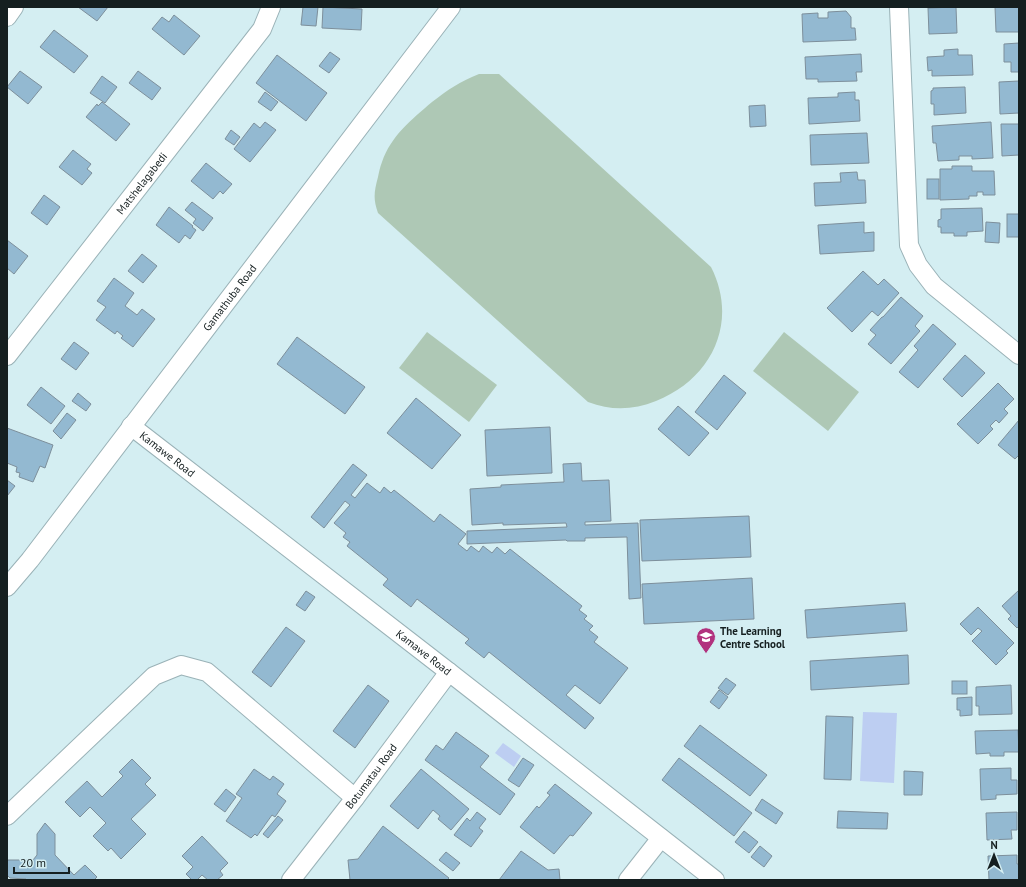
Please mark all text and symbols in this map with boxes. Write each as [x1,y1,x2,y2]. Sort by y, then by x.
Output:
street label: Matshelagabedi [113,150,170,217]
street label: Gamathuba Road [200,262,259,334]
street label: Kamawe Road [137,428,198,480]
place label: The Learning Centre School [720,624,786,651]
school or university icon: The Learning Centre School [695,626,717,654]
street label: Kamawe Road [393,627,454,678]
street label: Botumatau Road [342,741,400,812]
north arrow [974,835,1014,875]
text: N [990,838,998,852]
scale bar [14,849,69,875]
text: 20 m [20,855,46,870]

